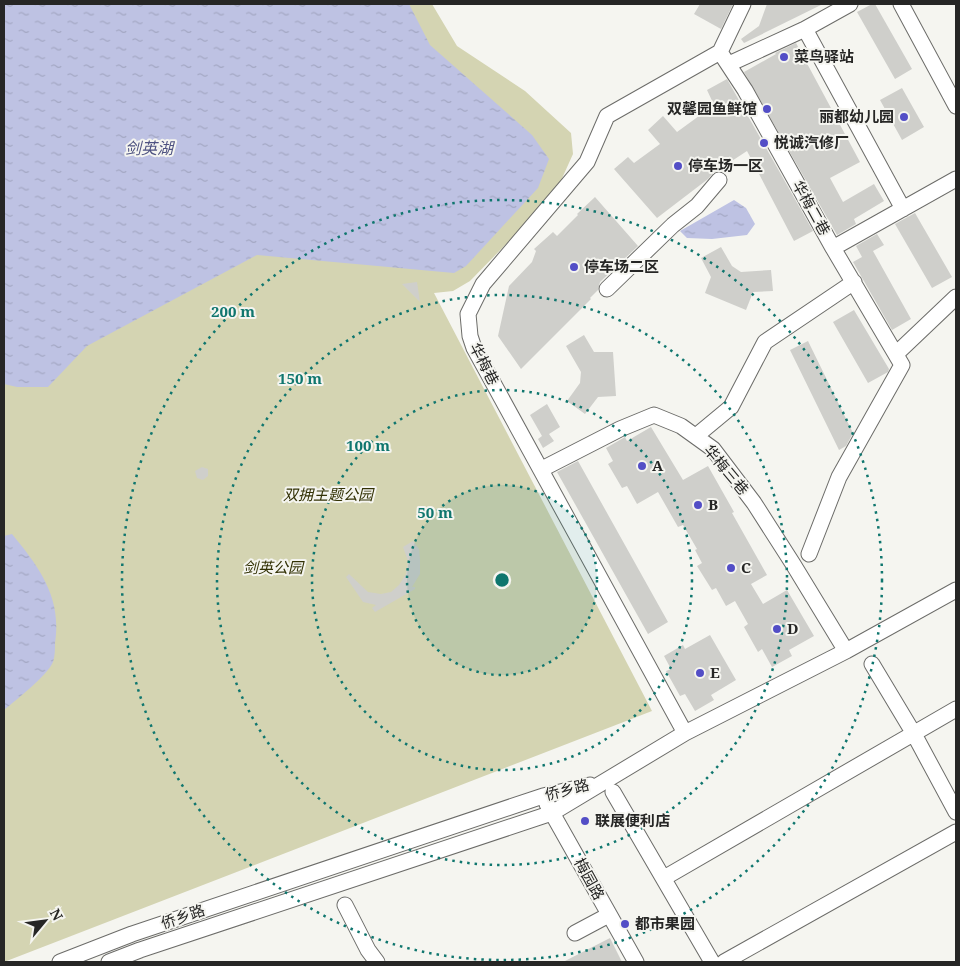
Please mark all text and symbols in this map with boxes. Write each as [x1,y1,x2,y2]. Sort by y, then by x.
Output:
place label: 菜鸟驿站 [794,46,854,66]
marker: 菜鸟驿站 [778,51,790,63]
place label: 双馨园鱼鲜馆 [667,98,757,118]
marker: 双馨园鱼鲜馆 [761,103,773,115]
place label: 丽都幼儿园 [819,106,894,126]
marker: 丽都幼儿园 [898,111,910,123]
place label: 悦诚汽修厂 [774,132,849,152]
water label: 剑英湖 [125,137,176,159]
marker: 悦诚汽修厂 [758,137,770,149]
place label: 停车场一区 [688,155,763,175]
marker: 停车场一区 [672,160,684,172]
street label: 华梅二巷 [789,176,835,239]
place label: 停车场二区 [584,256,659,276]
marker: 停车场二区 [568,261,580,273]
text: 200 m [211,301,255,321]
street label: 华梅巷 [466,339,504,388]
text: 150 m [278,368,322,388]
text: 100 m [346,435,390,455]
street label: 华梅三巷 [700,440,754,499]
place label: A [652,455,664,475]
marker: A [636,460,648,472]
park label: 双拥主题公园 [283,484,375,504]
place label: B [708,494,718,514]
marker: B [692,499,704,511]
text: 50 m [417,502,453,522]
park label: 剑英公园 [243,557,305,577]
place label: C [741,557,751,577]
marker: C [725,562,737,574]
centre of rings [493,571,511,589]
place label: D [787,618,799,638]
marker: D [771,623,783,635]
place label: E [710,662,720,682]
marker: E [694,667,706,679]
street label: 侨乡路 [542,774,591,804]
place label: 联展便利店 [595,810,670,830]
marker: 联展便利店 [579,815,591,827]
street label: 梅园路 [570,854,610,903]
north arrow [20,896,70,946]
street label: 侨乡路 [158,899,207,933]
text: N [46,905,68,924]
place label: 都市果园 [635,913,695,933]
marker: 都市果园 [619,918,631,930]

